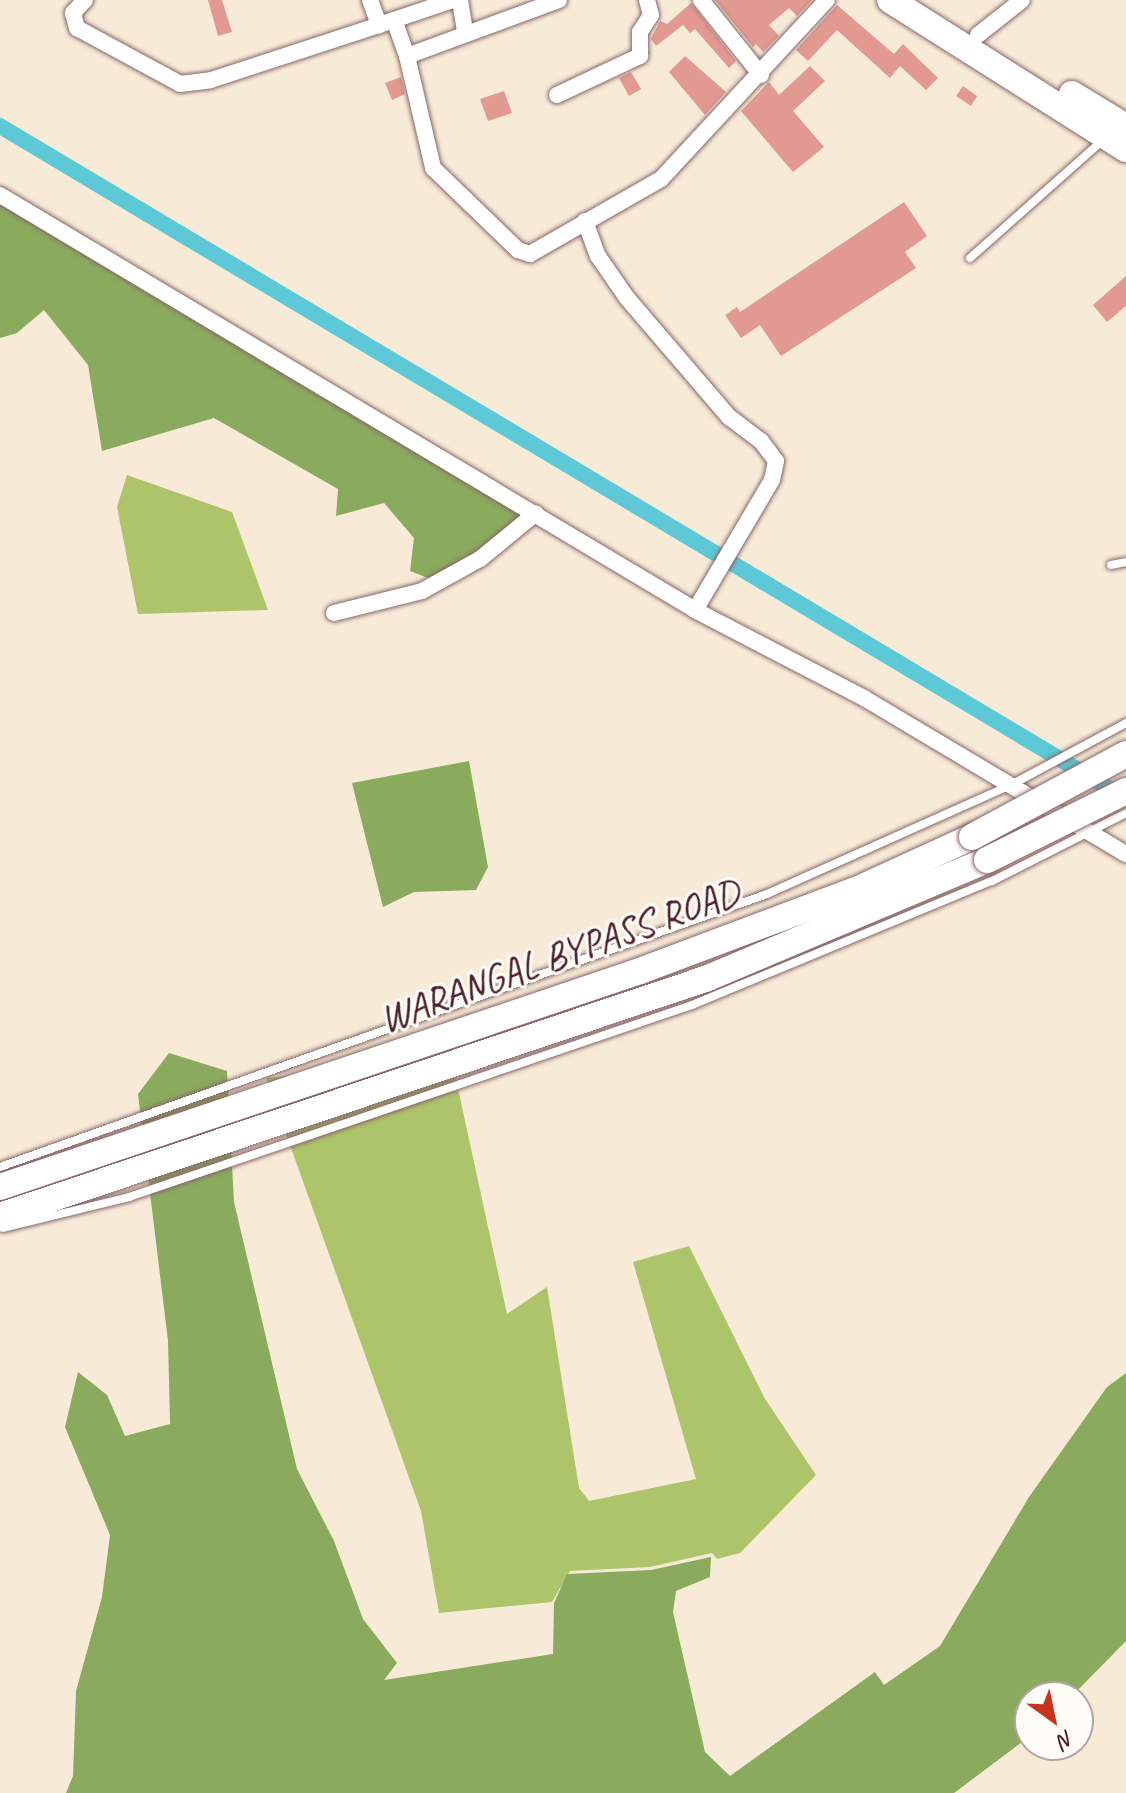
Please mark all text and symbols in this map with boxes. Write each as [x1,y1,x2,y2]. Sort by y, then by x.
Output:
street label: WARANGAL BYPASS ROAD [372,867,746,1043]
north arrow [1014,1681,1094,1761]
text: N [1053,1724,1079,1755]

